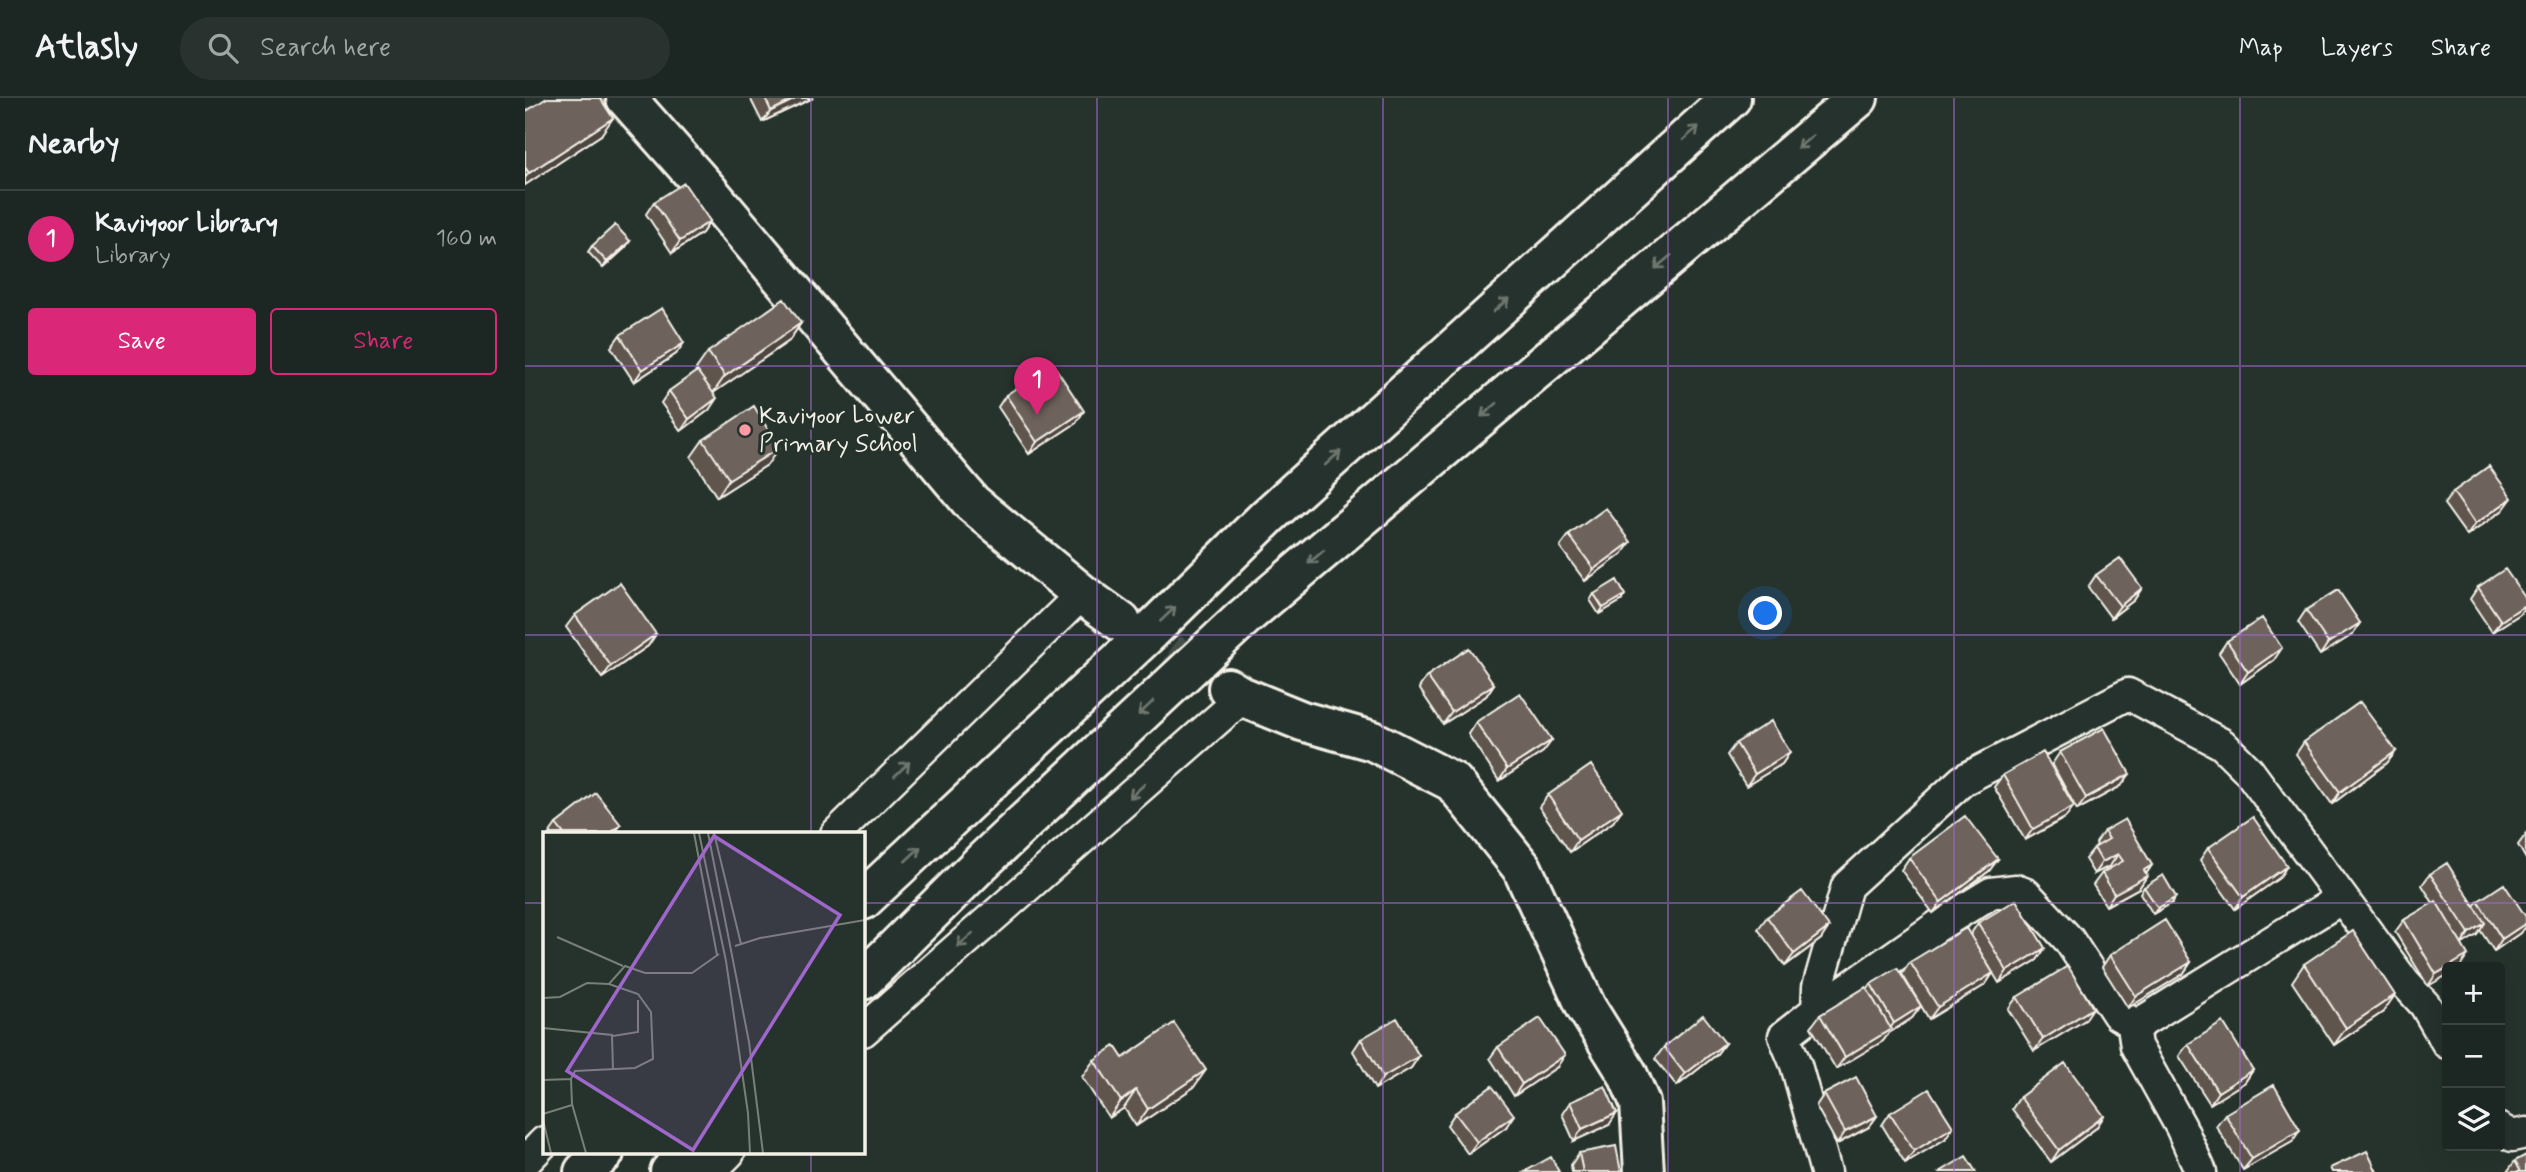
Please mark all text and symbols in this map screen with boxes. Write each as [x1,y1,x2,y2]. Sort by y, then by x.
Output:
search box [180,17,670,80]
text: Atlasly [35,26,138,70]
icon: search [204,29,242,67]
text: Search here [260,31,391,65]
text: Map [2239,33,2283,64]
text: Layers [2321,33,2393,64]
text: Share [2431,33,2491,64]
text: Nearby [28,124,119,163]
one-way arrow [1682,125,1700,141]
one-way arrow [1797,134,1815,150]
text: Kaviyoor Library [95,207,278,241]
text: 1 [46,224,56,254]
text: 160 m [436,224,497,254]
text: Library [95,241,171,271]
one-way arrow [1654,254,1672,270]
one-way arrow [1492,297,1510,313]
button: Save [28,308,256,375]
button: Share [270,308,497,375]
pin: 1 [1014,357,1060,415]
place label: Kaviyoor Lower Primary School [759,401,918,460]
one-way arrow [1481,402,1499,417]
marker: Kaviyoor Lower Primary School [737,422,753,438]
one-way arrow [1323,450,1341,466]
one-way arrow [1307,549,1325,565]
your location [1748,596,1782,630]
one-way arrow [1159,606,1176,623]
one-way arrow [1138,700,1155,717]
one-way arrow [893,761,910,778]
one-way arrow [1128,783,1146,799]
inset map [543,832,865,1154]
one-way arrow [904,845,921,862]
one-way arrow [957,932,975,948]
map controls [2442,962,2505,1151]
button: + [2442,962,2505,1025]
button: − [2442,1025,2505,1088]
button: layers [2442,1088,2505,1151]

